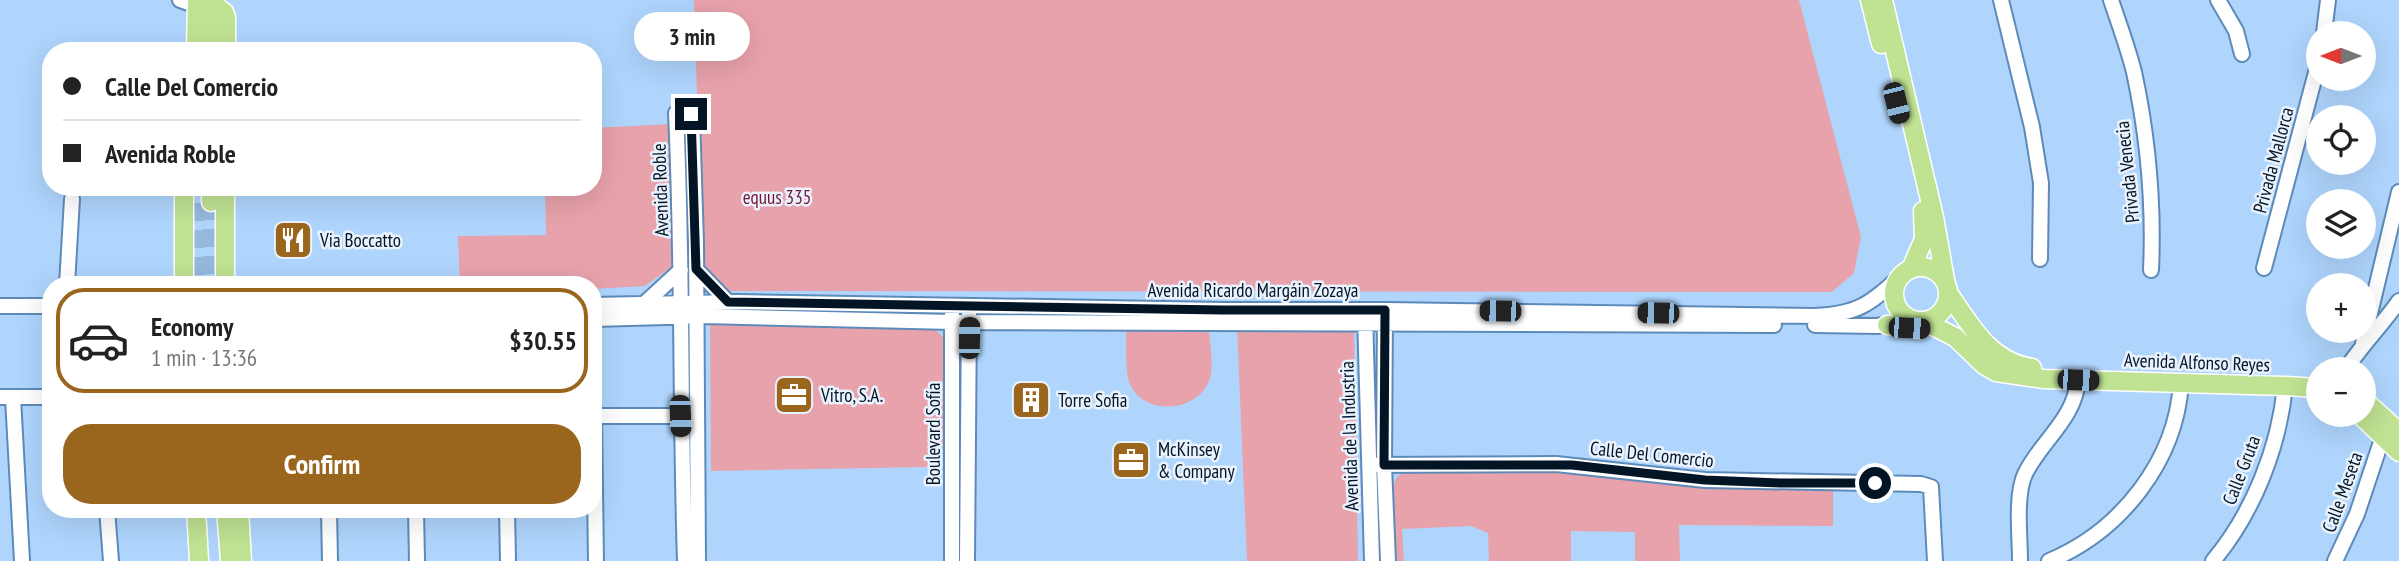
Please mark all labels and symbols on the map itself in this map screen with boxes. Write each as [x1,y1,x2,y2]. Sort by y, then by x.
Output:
callout: 3 min [633,12,749,61]
north arrow [2306,21,2376,91]
car [1881,80,1912,126]
route end [675,98,707,130]
street label: Privada Mallorca [2247,104,2299,216]
street label: Privada Venecia [2110,120,2144,224]
street label: Avenida Roble [646,143,674,237]
park label: equus 335 [743,185,811,209]
restaurant icon: Via Boccatto [272,219,314,261]
place label: Via Boccatto [319,228,401,252]
street label: Avenida Ricardo Margáin Zozaya [1148,278,1358,302]
car [1479,300,1522,322]
car [1637,302,1680,324]
car [1888,316,1931,340]
car [959,317,980,359]
street label: Avenida Alfonso Reyes [2124,347,2270,377]
street label: Avenida de la Industria [1334,361,1364,511]
car [2057,369,2100,391]
office icon: Vitro, S.A. [773,374,815,416]
building icon: Torre Sofia [1010,379,1052,421]
place label: Vitro, S.A. [820,383,883,407]
street label: Boulevard Sofía [921,383,945,485]
place label: Torre Sofia [1058,388,1127,412]
car [669,395,692,437]
street label: Calle Gruta [2217,432,2265,508]
street label: Calle Del Comercio [1589,436,1715,472]
place label: McKinsey & Company [1158,437,1235,483]
office icon: McKinsey & Company [1110,439,1152,481]
street label: Calle Meseta [2316,449,2368,535]
route start [1859,467,1891,499]

